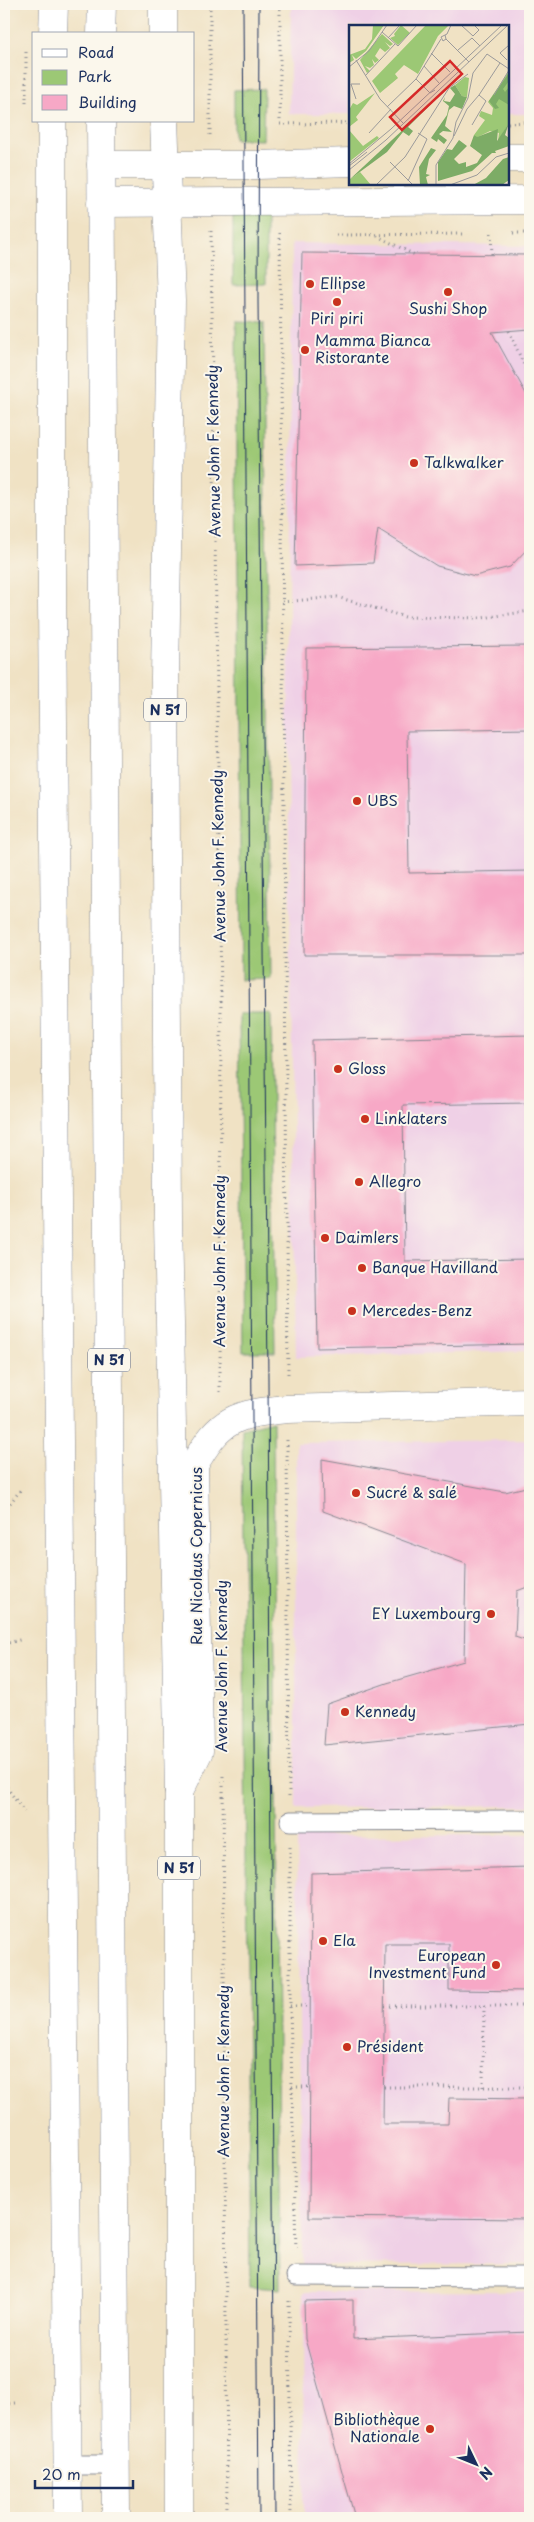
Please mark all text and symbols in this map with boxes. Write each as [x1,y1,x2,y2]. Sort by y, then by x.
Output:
inset map [349,25,509,185]
legend [32,32,195,122]
text: Road [78,40,114,63]
text: Park [78,64,112,87]
text: Building [78,90,137,113]
place label: Ellipse [320,271,366,294]
marker: Ellipse [304,278,316,290]
marker: Sushi Shop [442,286,454,298]
marker: Piri piri [331,296,343,308]
place label: Sushi Shop [409,296,487,319]
place label: Piri piri [311,306,363,329]
place label: Mamma Bianca Ristorante [315,328,431,368]
marker: Mamma Bianca Ristorante [299,344,311,356]
street label: Avenue John F. Kennedy [199,365,226,537]
place label: Talkwalker [424,450,504,473]
marker: Talkwalker [408,457,420,469]
road number: N 51 [144,698,186,722]
street label: Avenue John F. Kennedy [204,770,231,942]
place label: UBS [367,788,398,811]
marker: UBS [351,795,363,807]
place label: Gloss [348,1056,386,1079]
marker: Gloss [332,1063,344,1075]
place label: Linklaters [375,1106,447,1129]
marker: Linklaters [359,1113,371,1125]
place label: Allegro [369,1169,421,1192]
street label: Avenue John F. Kennedy [207,1175,230,1347]
marker: Allegro [353,1176,365,1188]
place label: Daimlers [335,1225,399,1248]
marker: Daimlers [319,1232,331,1244]
place label: Banque Havilland [372,1255,498,1278]
marker: Banque Havilland [356,1262,368,1274]
place label: Mercedes-Benz [362,1298,472,1321]
marker: Mercedes-Benz [346,1305,358,1317]
road number: N 51 [88,1348,130,1372]
street label: Rue Nicolaus Copernicus [184,1467,207,1645]
place label: Sucré & salé [366,1480,457,1503]
marker: Sucré & salé [350,1487,362,1499]
street label: Avenue John F. Kennedy [209,1580,232,1752]
place label: EY Luxembourg [372,1601,481,1624]
marker: EY Luxembourg [485,1608,497,1620]
place label: Kennedy [355,1699,416,1722]
marker: Kennedy [339,1706,351,1718]
road number: N 51 [158,1856,200,1880]
place label: Ela [333,1928,356,1951]
marker: Ela [317,1935,329,1947]
place label: European Investment Fund [369,1943,486,1983]
marker: European Investment Fund [490,1959,502,1971]
street label: Avenue John F. Kennedy [211,1985,234,2157]
place label: Président [357,2034,424,2057]
marker: Président [341,2041,353,2053]
place label: Bibliothèque Nationale [333,2407,420,2447]
marker: Bibliothèque Nationale [424,2423,436,2435]
north arrow [452,2440,502,2490]
scale bar [35,2457,132,2489]
text: 20 m [42,2462,81,2485]
text: N [474,2462,497,2484]

